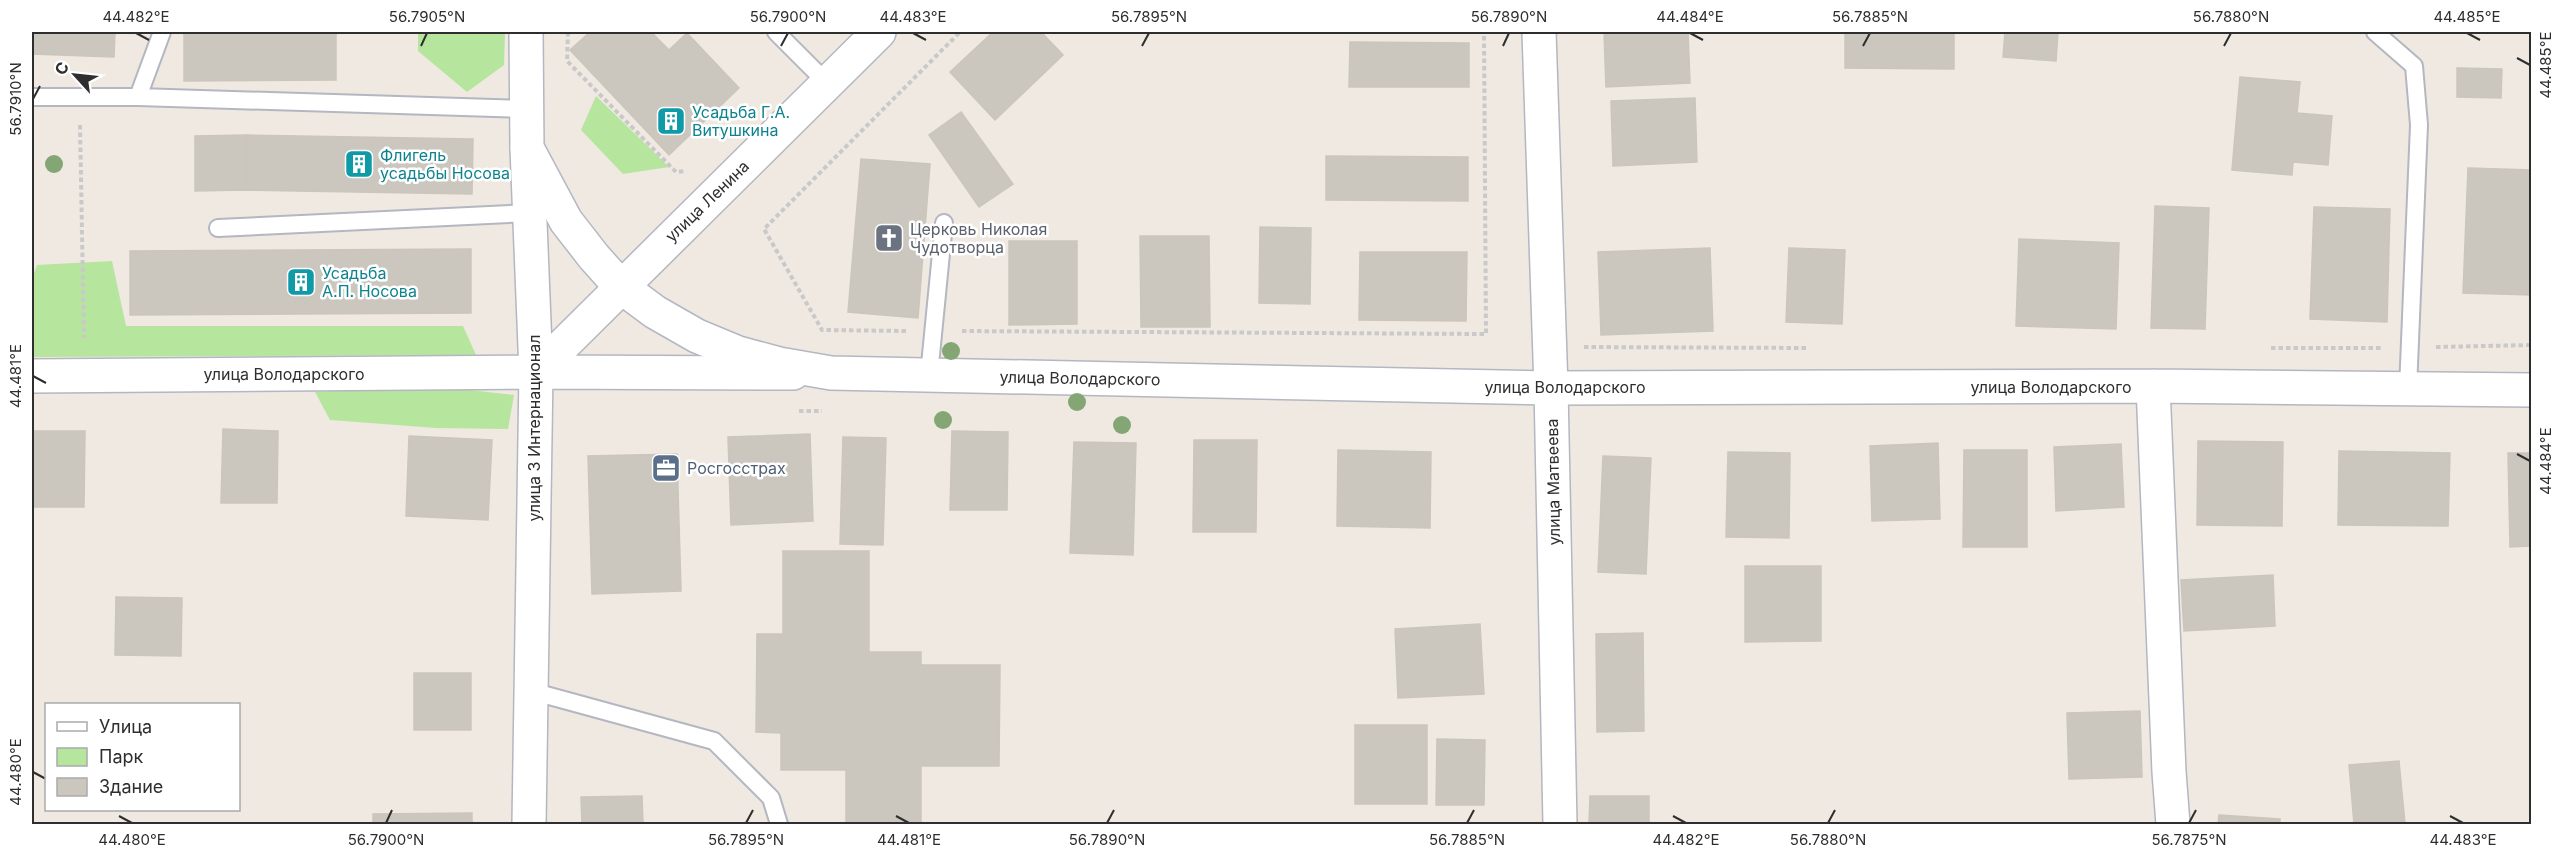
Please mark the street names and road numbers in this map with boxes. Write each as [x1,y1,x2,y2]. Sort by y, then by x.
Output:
street label: улица Ленина [661,156,753,246]
street label: улица 3 Интернационал [524,335,544,521]
street label: улица Володарского [203,364,365,384]
street label: улица Володарского [999,367,1161,389]
street label: улица Володарского [1484,377,1646,397]
street label: улица Володарского [1970,377,2132,397]
street label: улица Матвеева [1542,418,1564,546]

